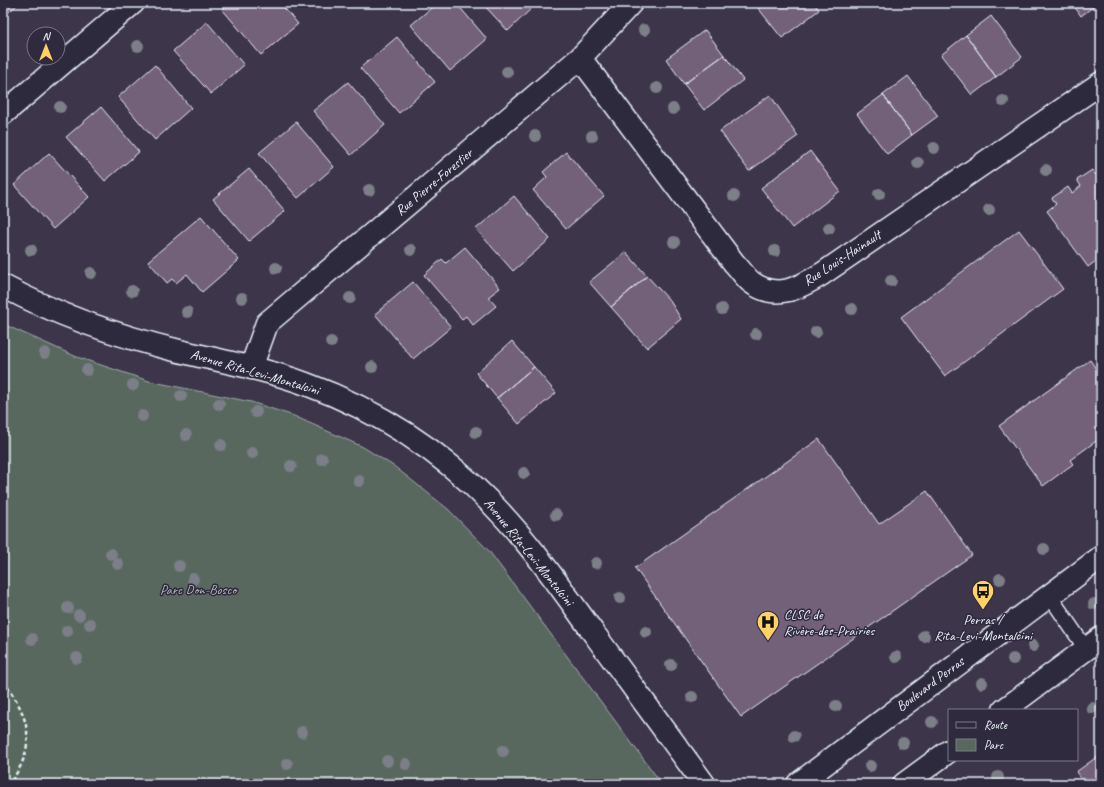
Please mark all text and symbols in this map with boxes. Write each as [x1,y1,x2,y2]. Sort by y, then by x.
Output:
north arrow [26,26,66,66]
text: N [43,29,52,43]
street label: Rue Pierre-Forestier [392,144,478,219]
street label: Rue Louis-Hainault [800,225,886,289]
street label: Avenue Rita-Levi-Montalcini [189,345,324,399]
street label: Avenue Rita-Levi-Montalcini [480,495,579,611]
bus stop icon: Perras / Rita-Levi-Montalcini [970,578,996,611]
park label: Parc Don-Bosco [160,581,238,598]
place label: CLSC de Rivère-des-Prairies [784,606,875,639]
hospital icon: CLSC de Rivère-des-Prairies [755,609,781,642]
place label: Perras / Rita-Levi-Montalcini [934,611,1034,644]
street label: Boulevard Perras [893,652,968,715]
legend [948,709,1078,761]
text: Route [984,717,1008,733]
text: Parc [984,737,1004,753]

